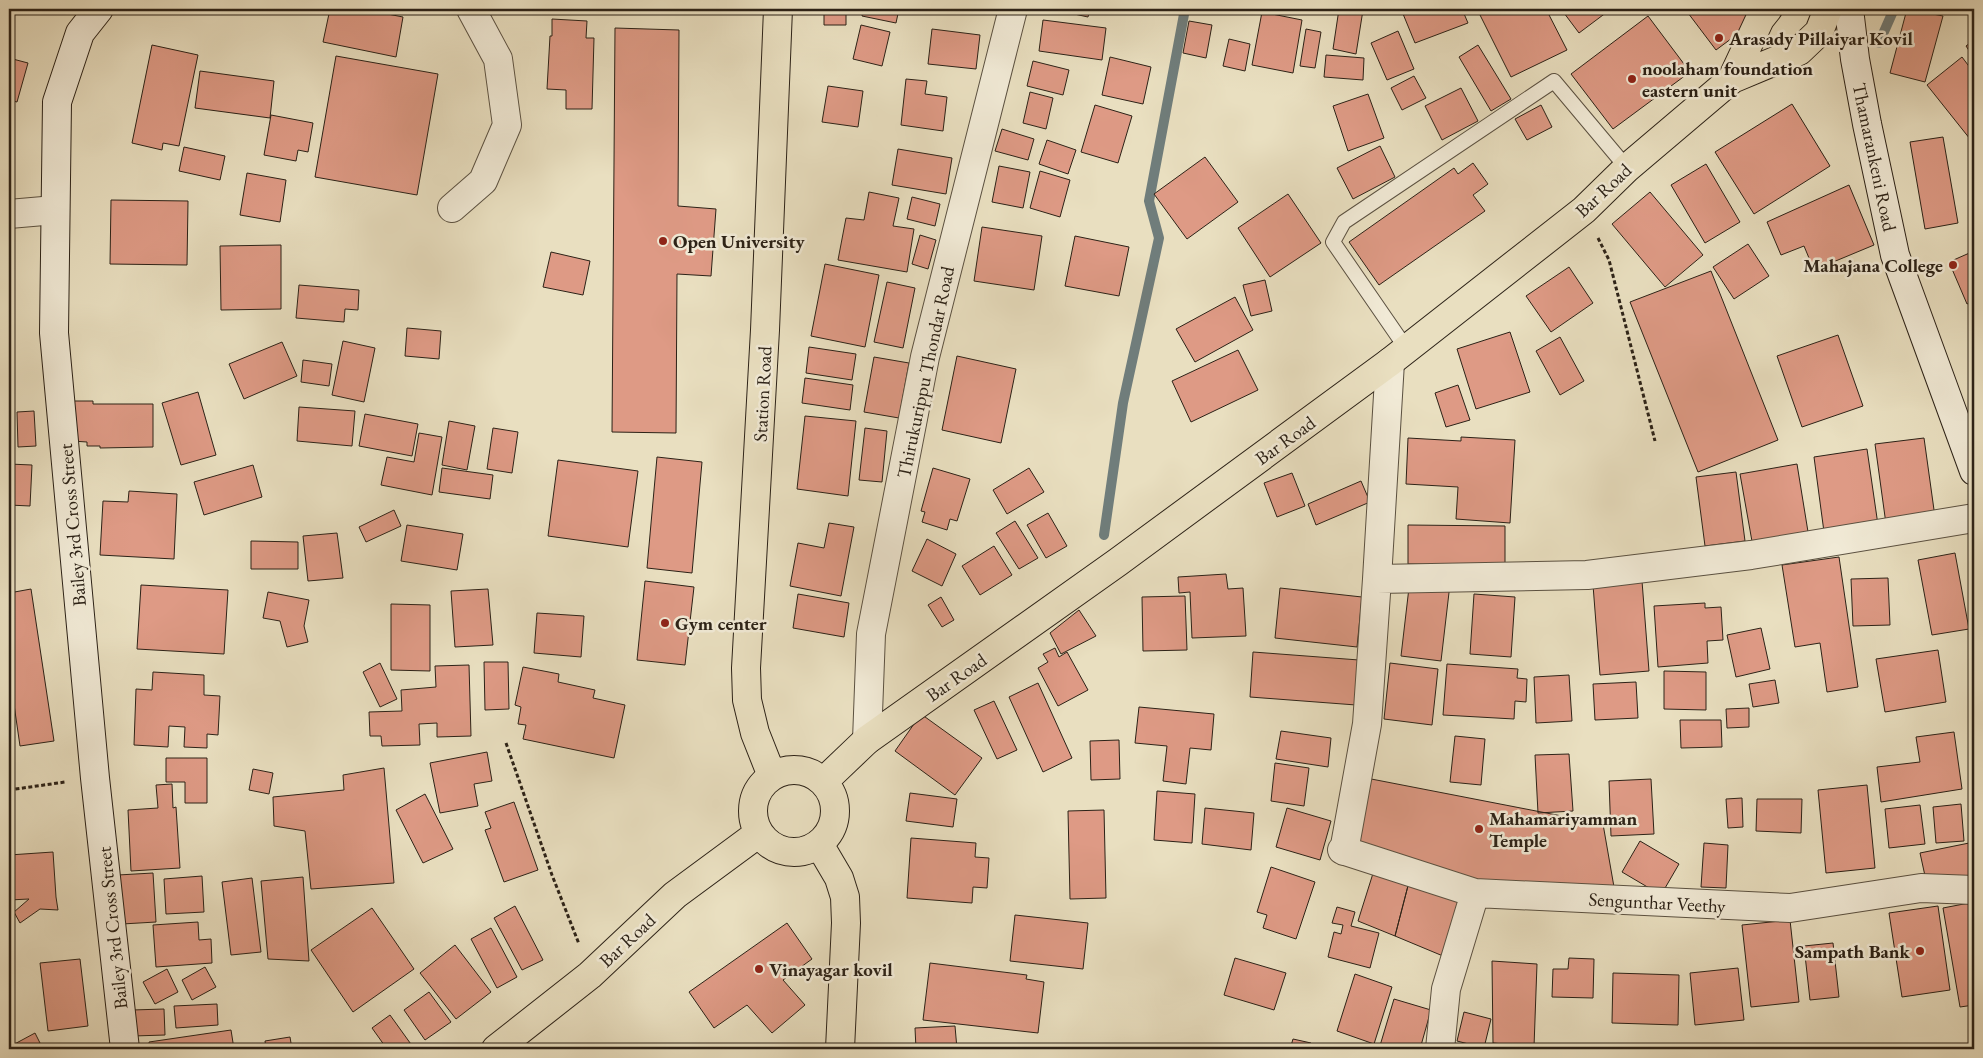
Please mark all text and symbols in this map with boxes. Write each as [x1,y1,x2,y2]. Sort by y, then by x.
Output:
place label: Arasady Pillaiyar Kovil [1728,26,1913,51]
marker: Arasady Pillaiyar Kovil [1713,32,1725,44]
place label: noolaham foundation eastern unit [1642,56,1813,103]
marker: noolaham foundation eastern unit [1626,73,1638,85]
street label: Thamarankeni Road [1847,81,1903,234]
street label: Bar Road [1570,158,1637,223]
place label: Open University [673,229,806,254]
marker: Open University [657,235,669,247]
place label: Mahajana College [1803,253,1943,278]
marker: Mahajana College [1947,259,1959,271]
street label: Thirukurippu Thondar Road [891,263,960,480]
street label: Station Road [748,345,778,443]
street label: Bar Road [1250,410,1321,471]
street label: Bailey 3rd Cross Street [53,442,92,607]
place label: Gym center [675,611,767,636]
marker: Gym center [659,617,671,629]
street label: Bar Road [921,647,992,707]
place label: Mahamariyamman Temple [1489,806,1637,853]
marker: Mahamariyamman Temple [1473,823,1485,835]
street label: Bailey 3rd Cross Street [92,845,133,1011]
street label: Sengunthar Veethy [1588,886,1727,919]
street label: Bar Road [594,908,661,973]
place label: Sampath Bank [1795,939,1911,964]
marker: Sampath Bank [1914,945,1926,957]
place label: Vinayagar kovil [769,957,893,982]
marker: Vinayagar kovil [753,963,765,975]

